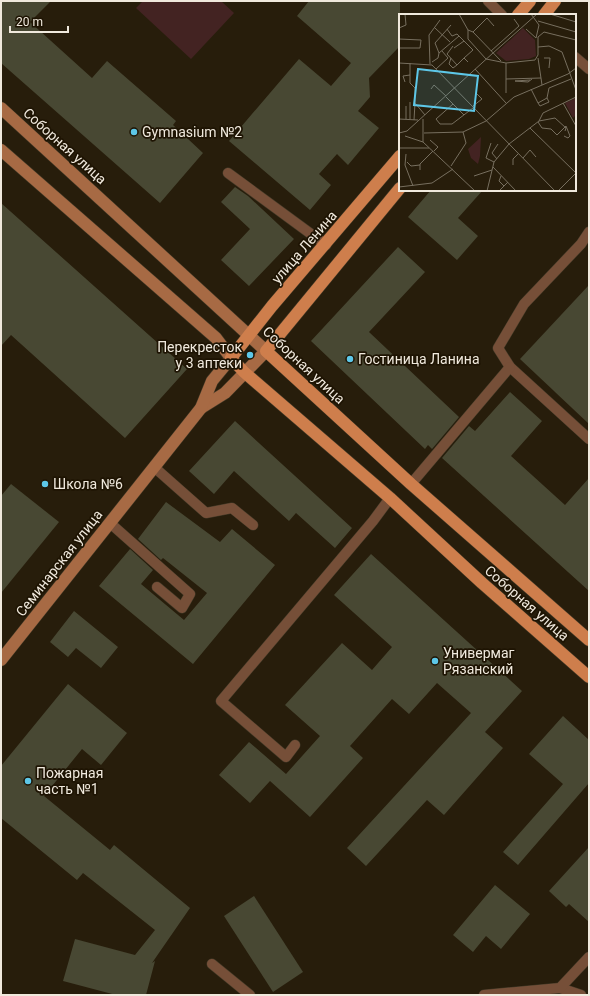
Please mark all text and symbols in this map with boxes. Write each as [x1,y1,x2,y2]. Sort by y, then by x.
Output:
scale bar [10,8,68,34]
inset map [399,14,576,191]
text: 20 m [16,15,43,29]
street label: Соборная улица [20,105,110,187]
place label: Gymnasium №2 [142,124,242,140]
marker: Gymnasium №2 [129,127,139,137]
street label: улица Ленина [268,207,340,287]
street label: Соборная улица [260,323,348,407]
place label: Перекресток у 3 аптеки [157,339,242,371]
marker: Перекресток у 3 аптеки [245,350,255,360]
place label: Гостиница Ланина [358,351,480,367]
marker: Гостиница Ланина [345,354,355,364]
place label: Школа №6 [53,476,123,492]
marker: Школа №6 [40,479,50,489]
street label: Семинарская улица [12,507,106,619]
street label: Соборная улица [482,562,572,644]
place label: Универмаг Рязанский [443,645,515,677]
marker: Универмаг Рязанский [430,656,440,666]
place label: Пожарная часть №1 [36,765,103,797]
marker: Пожарная часть №1 [23,776,33,786]

